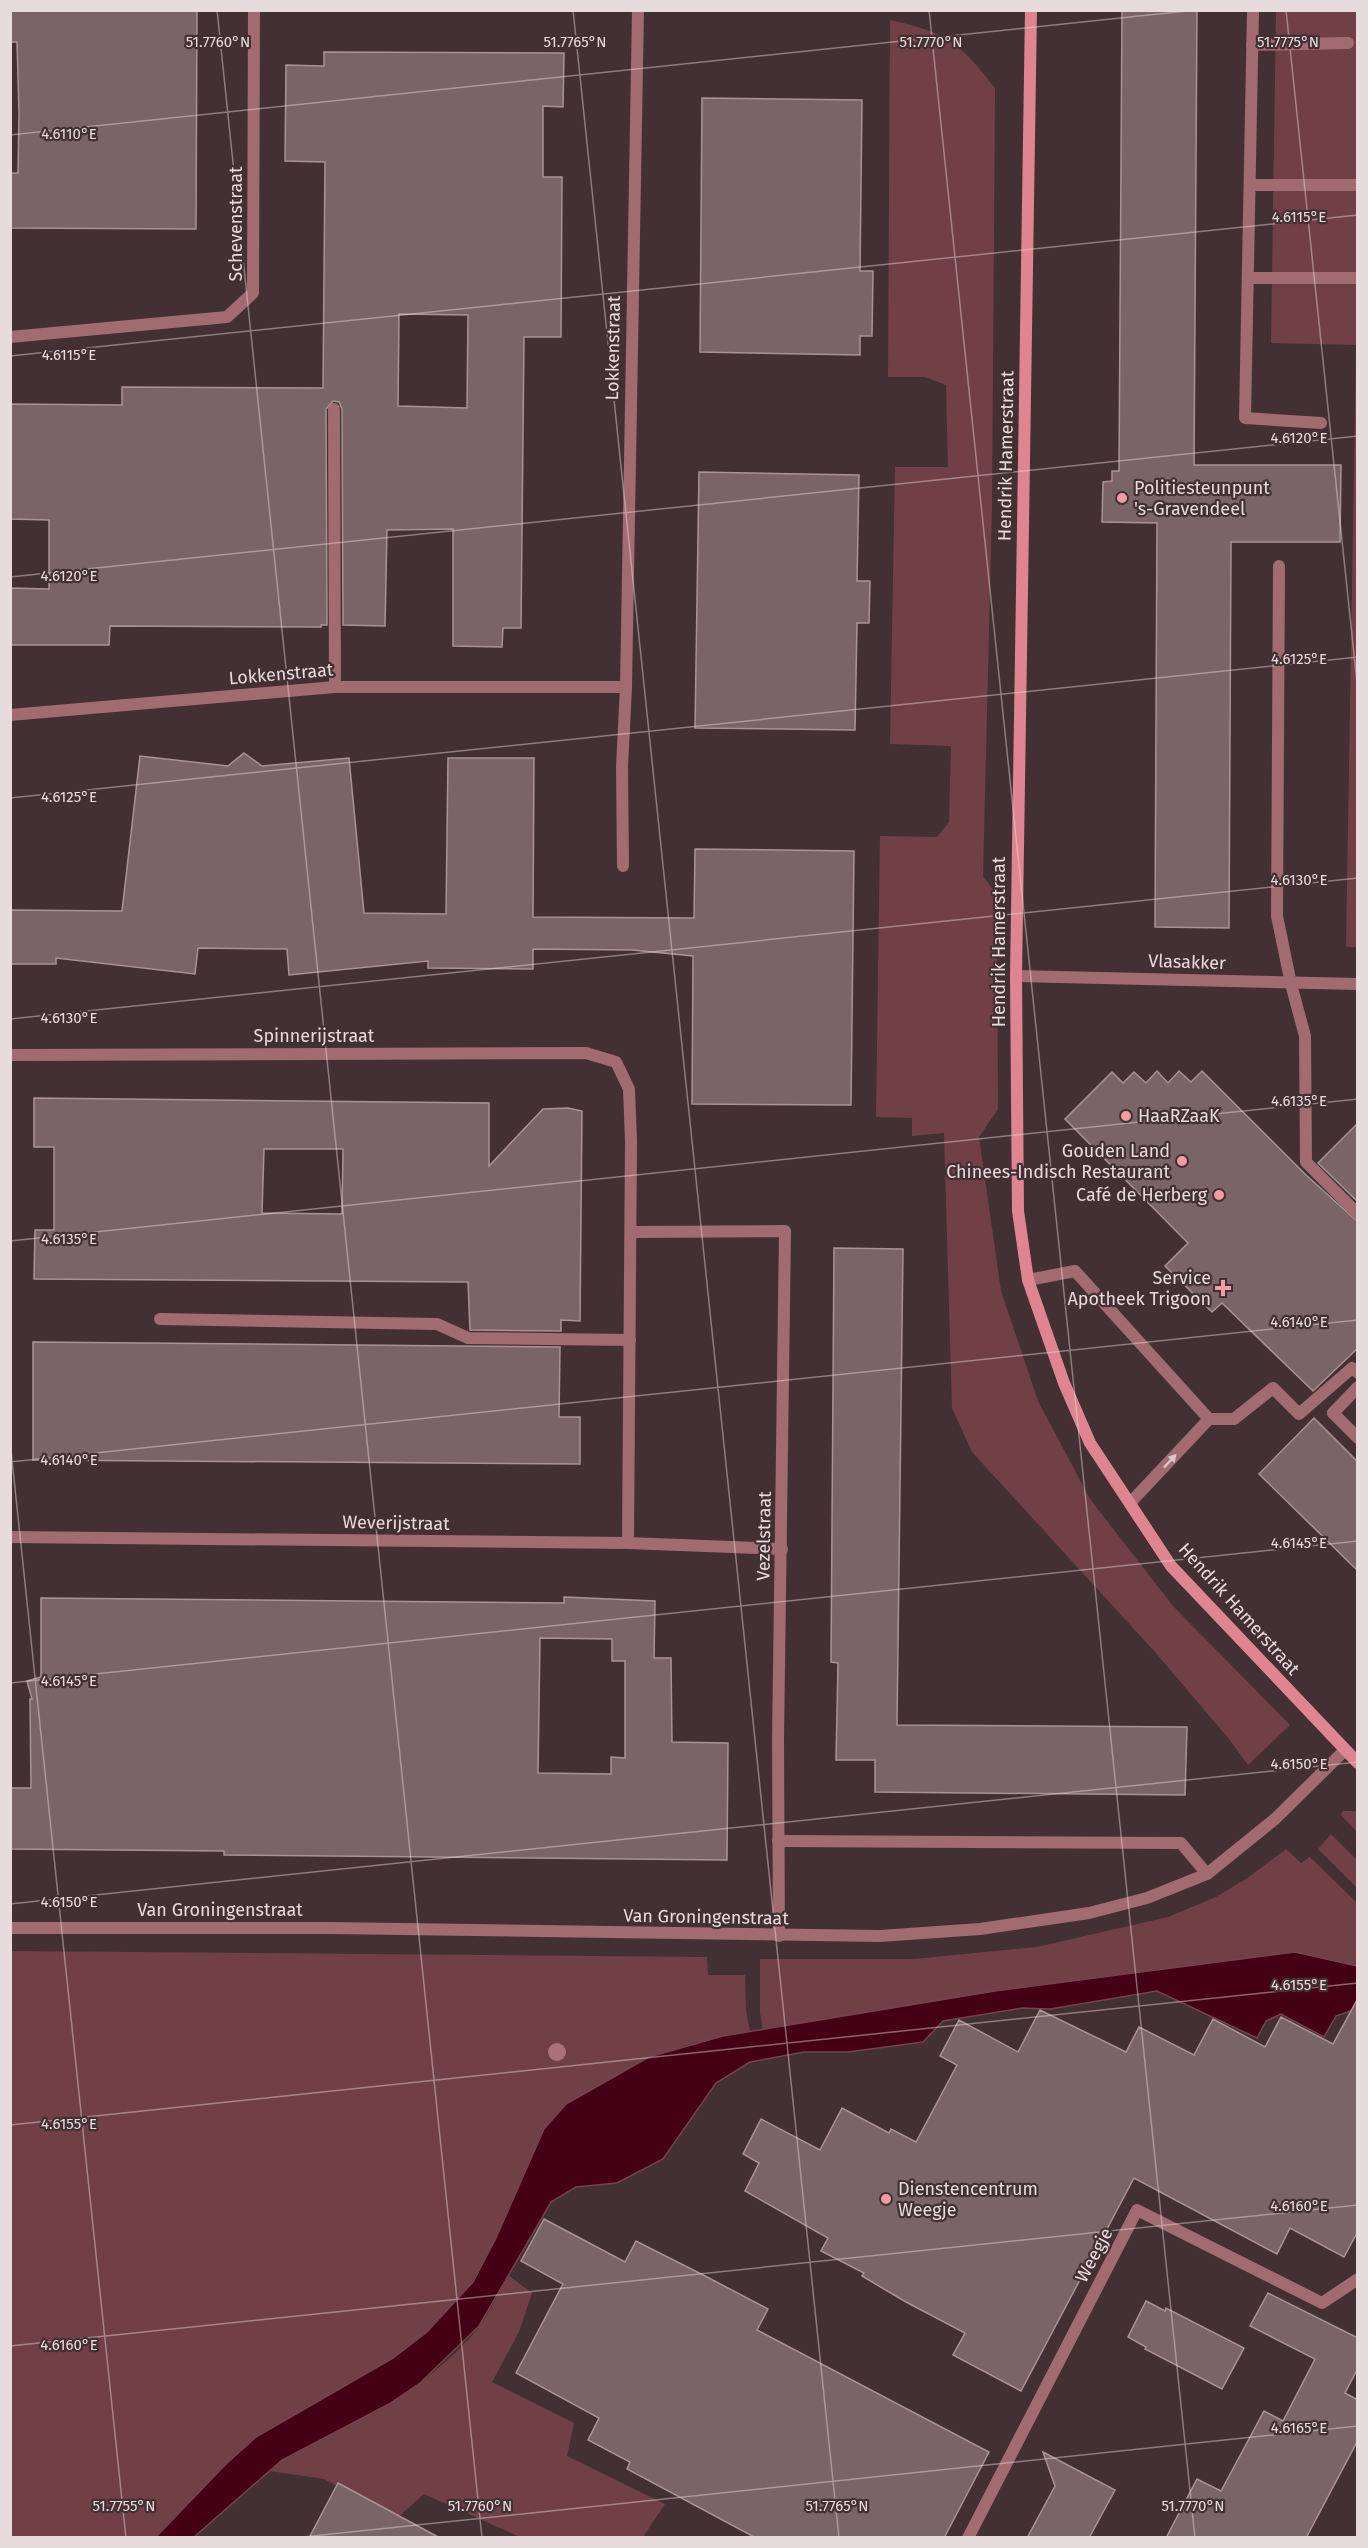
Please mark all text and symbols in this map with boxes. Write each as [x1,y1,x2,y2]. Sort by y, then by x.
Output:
text: 51.7760°N [186,33,250,51]
text: 51.7765°N [543,33,607,51]
text: 51.7770°N [899,33,963,51]
text: 51.7775°N [1257,33,1319,51]
text: 4.6110°E [41,125,97,143]
street label: Schevenstraat [225,166,247,282]
text: 4.6115°E [1272,208,1326,226]
street label: Lokkenstraat [601,295,625,401]
text: 4.6115°E [42,346,96,364]
street label: Hendrik Hamerstraat [994,370,1018,541]
text: 4.6120°E [1271,429,1327,447]
place label: Politiesteunpunt 's-Gravendeel [1134,477,1270,520]
marker: Politiesteunpunt 's-Gravendeel [1115,491,1129,505]
text: 4.6120°E [41,567,97,585]
text: 4.6125°E [1271,650,1327,668]
street label: Lokkenstraat [228,658,335,690]
text: 4.6125°E [41,788,97,806]
street label: Hendrik Hamerstraat [988,856,1010,1027]
text: 4.6130°E [1271,871,1327,889]
street label: Vlasakker [1148,950,1226,974]
text: 4.6130°E [41,1009,97,1027]
street label: Spinnerijstraat [254,1025,375,1047]
text: 4.6135°E [1271,1092,1327,1110]
place label: HaaRZaaK [1138,1105,1220,1127]
marker: HaaRZaaK [1119,1109,1133,1123]
place label: Gouden Land Chinees-Indisch Restaurant [946,1140,1170,1183]
marker: Gouden Land Chinees-Indisch Restaurant [1175,1154,1189,1168]
place label: Café de Herberg [1076,1184,1208,1206]
marker: Café de Herberg [1212,1188,1226,1202]
text: 4.6135°E [41,1230,97,1248]
place label: Service Apotheek Trigoon [1067,1267,1211,1310]
marker: Service Apotheek Trigoon [1216,1281,1230,1295]
text: 4.6140°E [1270,1313,1328,1331]
text: 4.6140°E [40,1451,98,1469]
one-way arrow [1163,1453,1177,1468]
street label: Vezelstraat [752,1491,776,1581]
street label: Weverijstraat [342,1511,450,1535]
text: 4.6145°E [1271,1534,1327,1552]
street label: Hendrik Hamerstraat [1174,1538,1305,1680]
text: 4.6145°E [41,1672,97,1690]
text: 4.6150°E [1271,1755,1327,1773]
text: 4.6150°E [41,1893,97,1911]
street label: Van Groningenstraat [137,1899,303,1921]
street label: Van Groningenstraat [623,1905,789,1929]
text: 4.6155°E [1271,1976,1327,1994]
text: 4.6155°E [41,2115,97,2133]
place label: Dienstencentrum Weegje [898,2178,1038,2221]
marker: Dienstencentrum Weegje [879,2192,893,2206]
text: 4.6160°E [1270,2197,1328,2215]
street label: Weegje [1071,2224,1117,2286]
text: 4.6160°E [40,2336,98,2354]
text: 4.6165°E [1271,2419,1327,2437]
text: 51.7755°N [93,2497,155,2515]
text: 51.7760°N [448,2497,512,2515]
text: 51.7765°N [805,2497,869,2515]
text: 51.7770°N [1161,2497,1225,2515]

